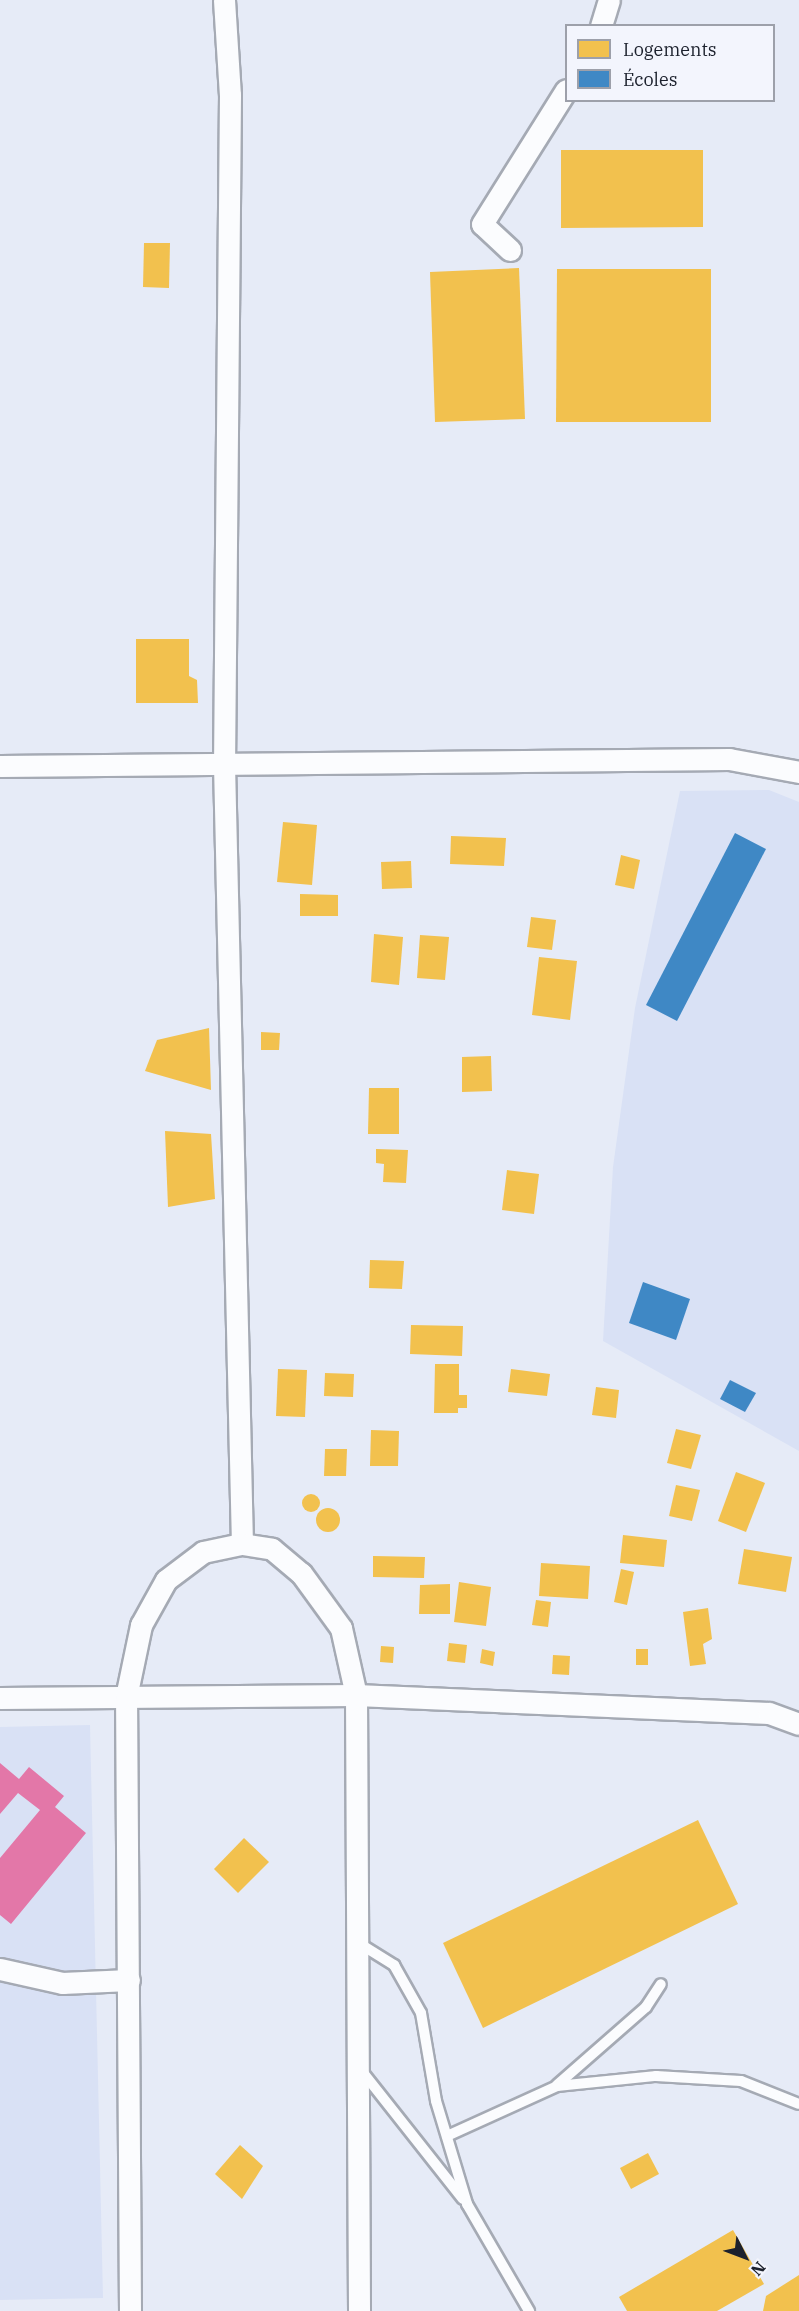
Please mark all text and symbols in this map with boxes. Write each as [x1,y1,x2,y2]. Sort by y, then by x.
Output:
legend [565,24,775,102]
text: Logements [623,38,717,61]
text: Écoles [623,68,677,91]
north arrow [715,2227,775,2287]
text: N [747,2258,770,2280]

